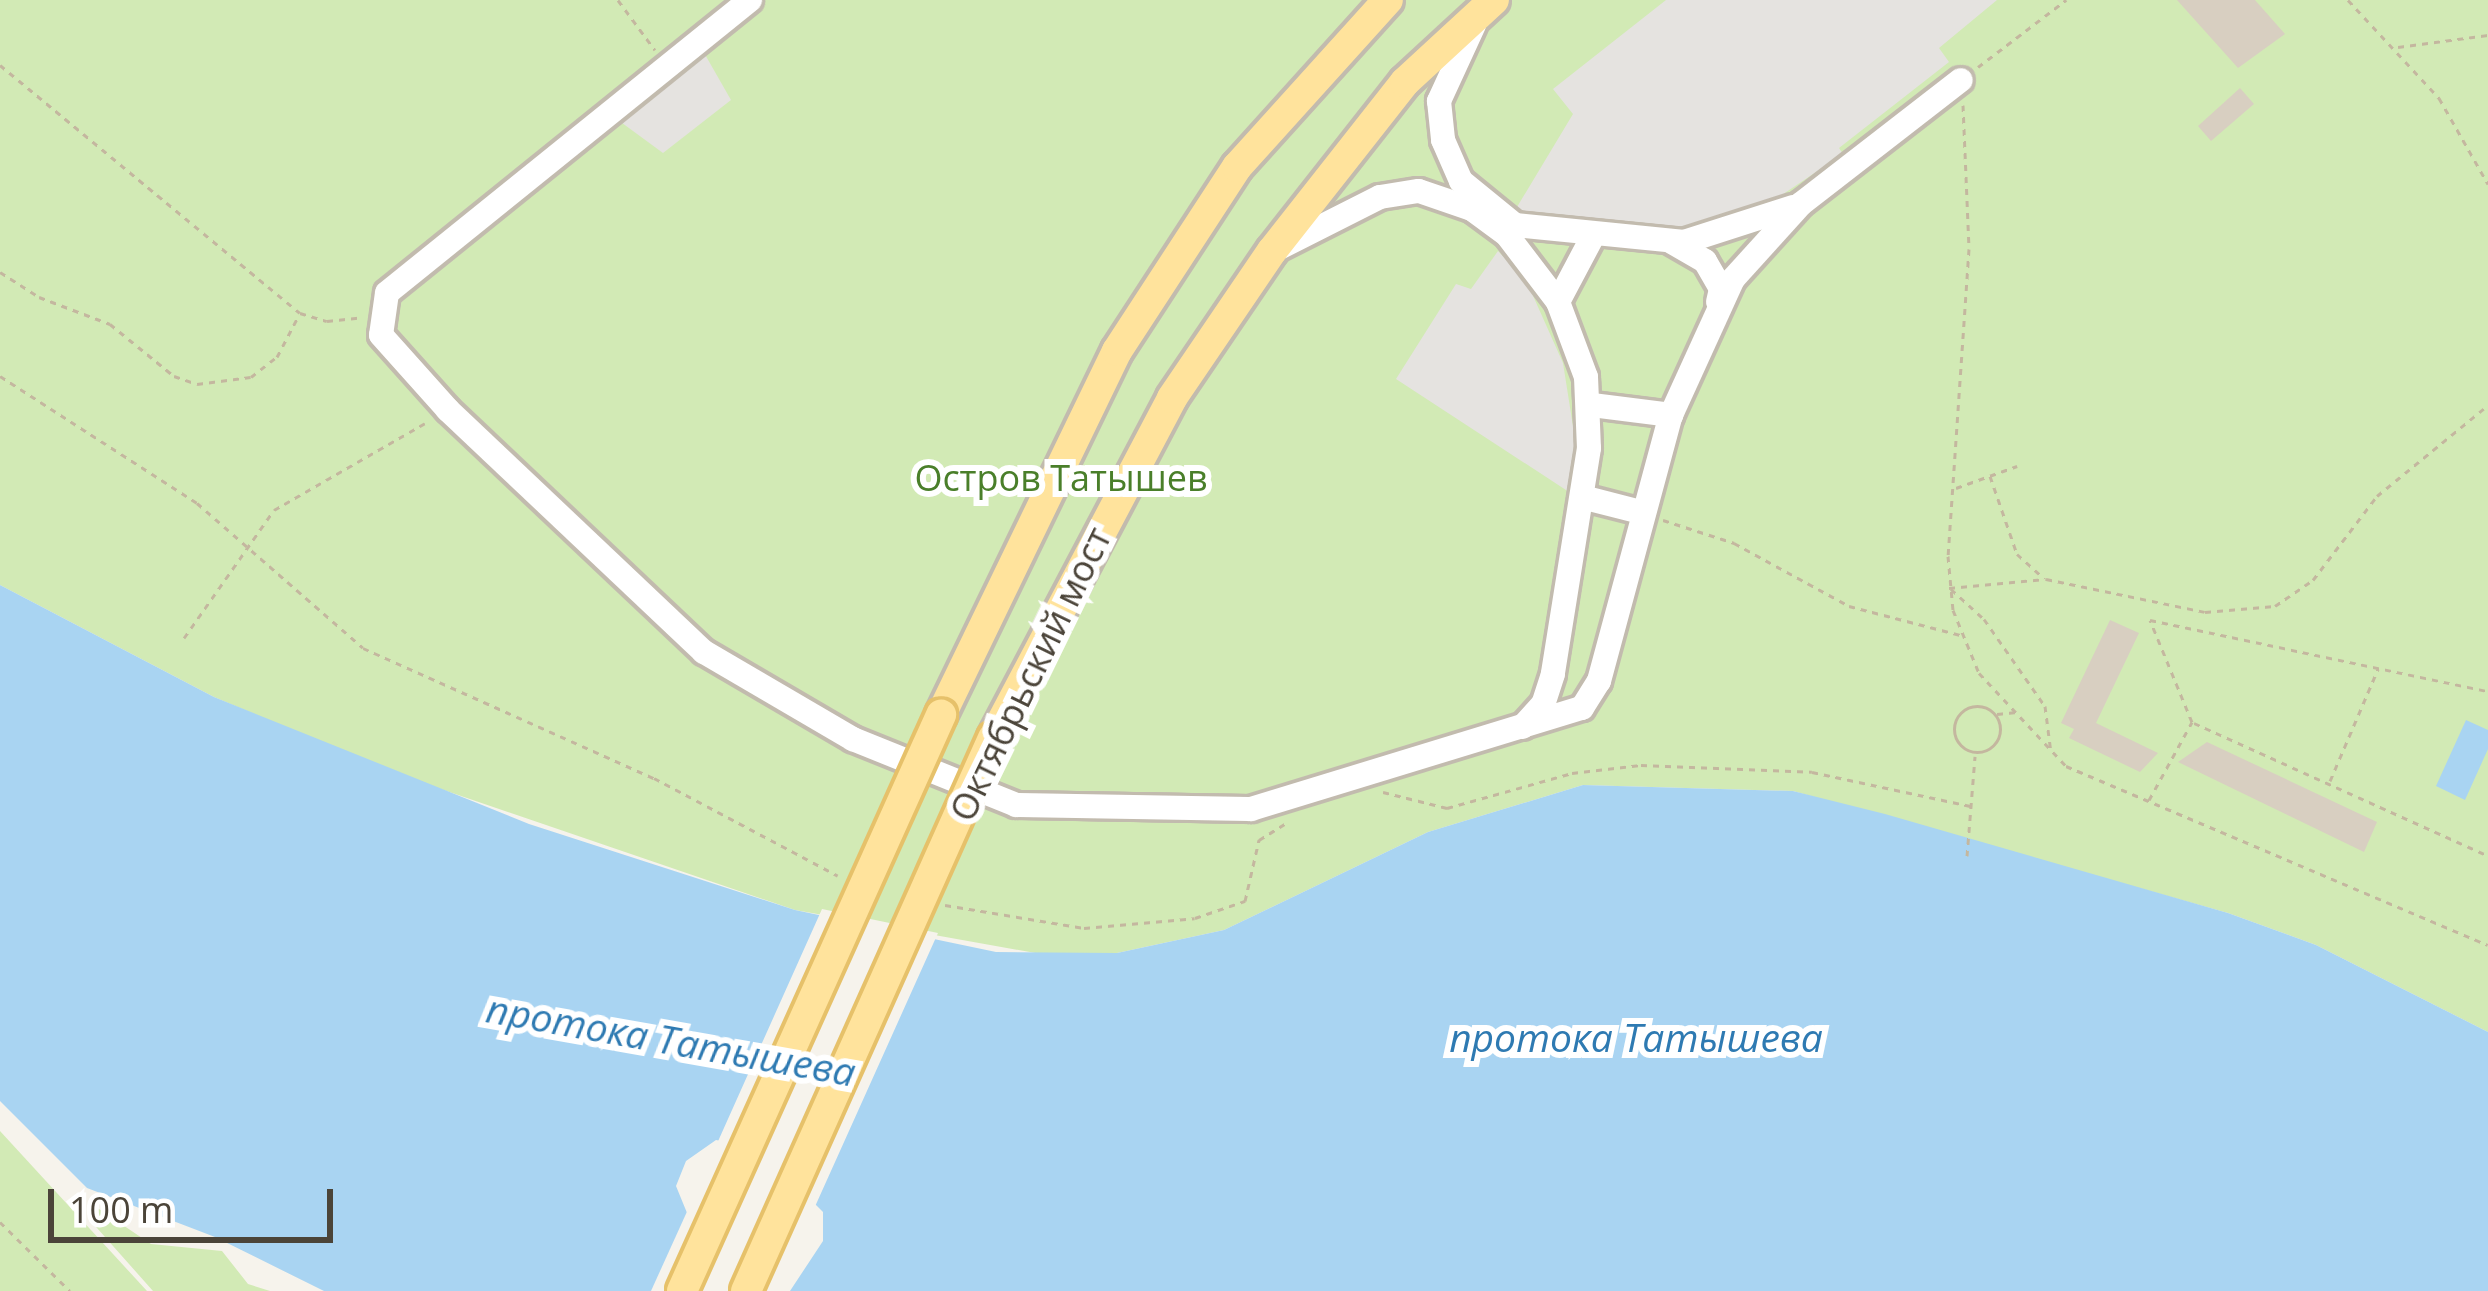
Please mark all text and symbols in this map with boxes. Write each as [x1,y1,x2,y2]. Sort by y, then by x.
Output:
park label: Остров Татышев [914,456,1208,500]
street label: Октябрьский мост [940,520,1120,828]
water label: протока Татышева [483,985,859,1095]
water label: протока Татышева [1449,1014,1823,1060]
scale bar [54,1165,339,1239]
text: 100 m [69,1185,173,1234]

